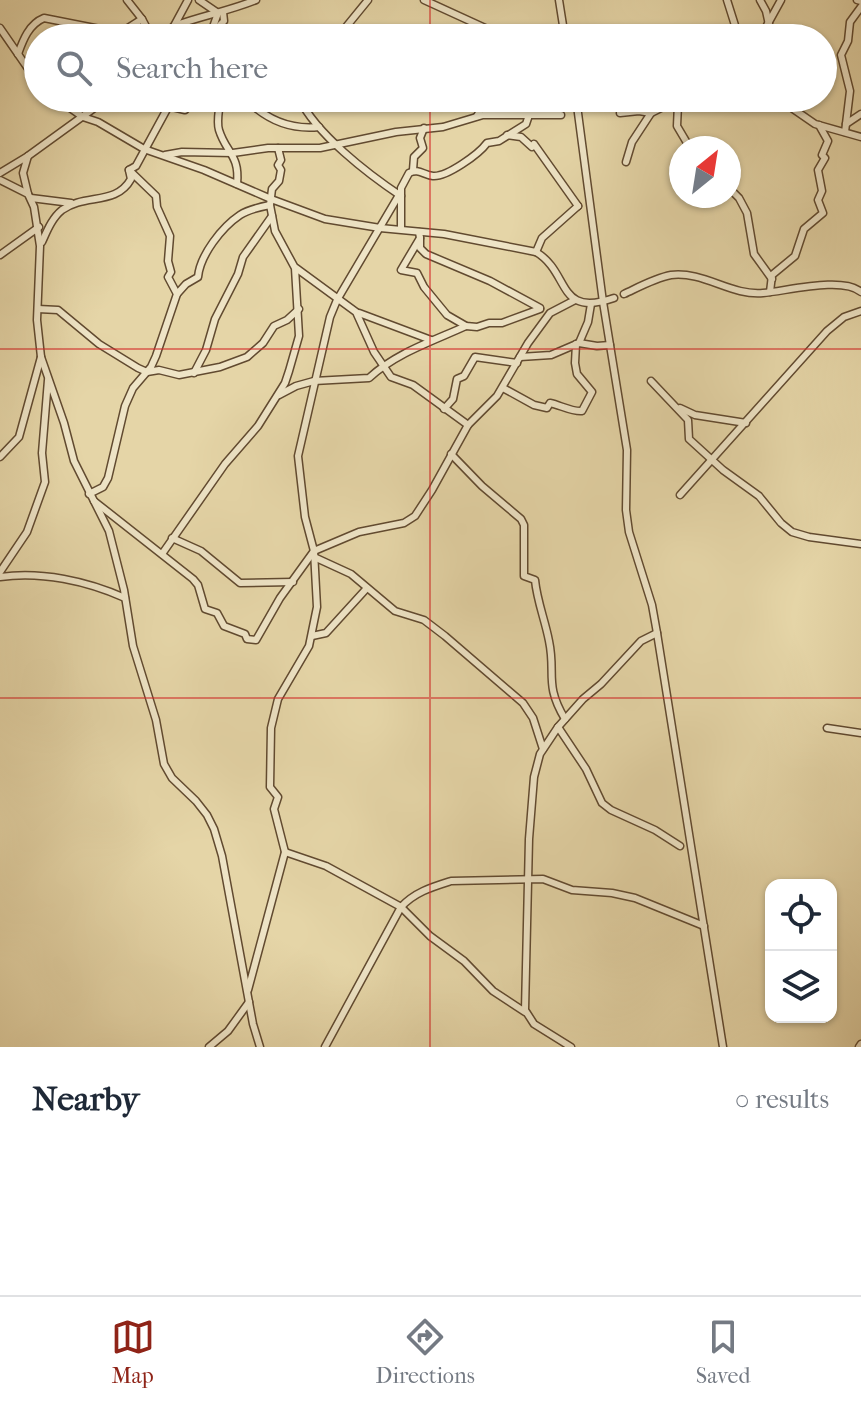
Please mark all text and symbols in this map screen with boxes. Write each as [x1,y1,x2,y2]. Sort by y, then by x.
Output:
search box [24,24,837,112]
icon: search [52,46,96,90]
text: Search here [116,51,268,86]
north arrow [669,136,741,208]
map controls [765,879,837,1023]
button: locate [765,879,837,951]
button: layers [765,951,837,1023]
text: Nearby [32,1079,139,1119]
text: 0 results [735,1084,829,1115]
tab: Map [111,1315,155,1389]
tab: Directions [376,1315,475,1389]
tab: Saved [696,1315,750,1389]

